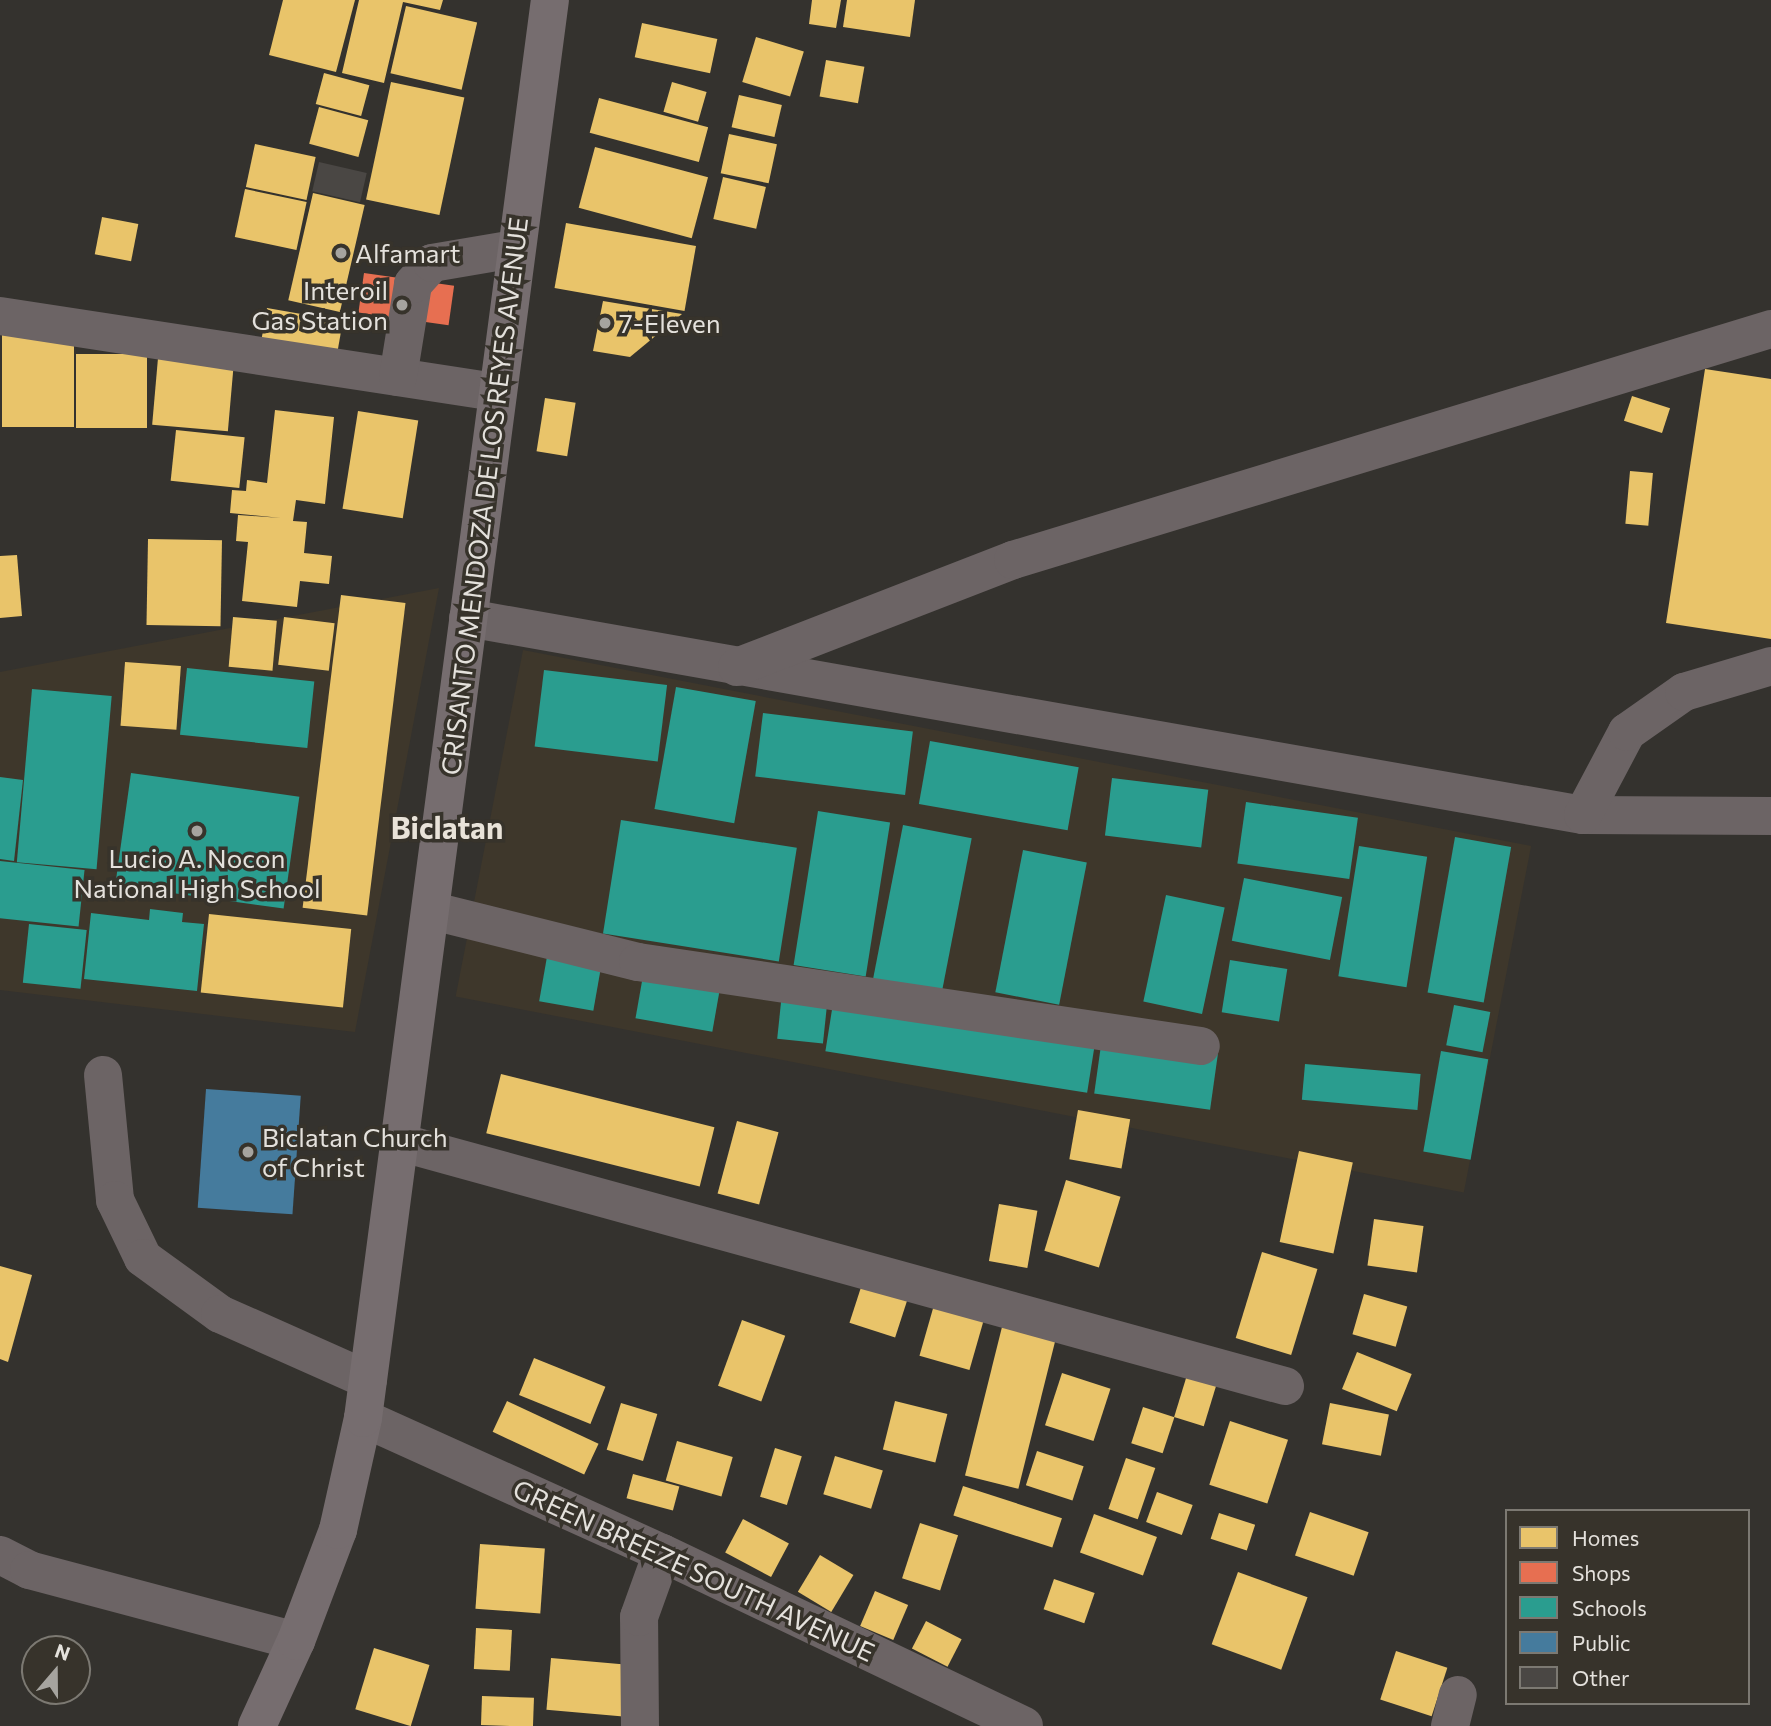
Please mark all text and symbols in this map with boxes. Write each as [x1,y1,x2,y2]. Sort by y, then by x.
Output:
street label: CRISANTO MENDOZA DE LOS REYES AVENUE [434,215,534,777]
place label: Alfamart [355,237,460,269]
marker: Alfamart [333,245,349,261]
place label: Interoil Gas Station [252,274,388,336]
marker: Interoil Gas Station [394,297,410,313]
place label: 7-Eleven [619,307,721,339]
marker: 7-Eleven [597,315,613,331]
district label: Biclatan [391,809,503,845]
marker: Lucio A. Nocon National High School [189,823,205,839]
place label: Lucio A. Nocon National High School [74,842,320,903]
place label: Biclatan Church of Christ [262,1121,448,1182]
marker: Biclatan Church of Christ [240,1144,256,1160]
street label: GREEN BREEZE SOUTH AVENUE [508,1472,880,1668]
legend [1505,1509,1750,1705]
text: Homes [1572,1525,1639,1550]
text: Shops [1572,1560,1631,1585]
text: Schools [1572,1595,1647,1620]
text: Public [1572,1630,1630,1655]
north arrow [21,1635,91,1705]
text: N [52,1638,73,1665]
text: Other [1572,1665,1629,1690]

